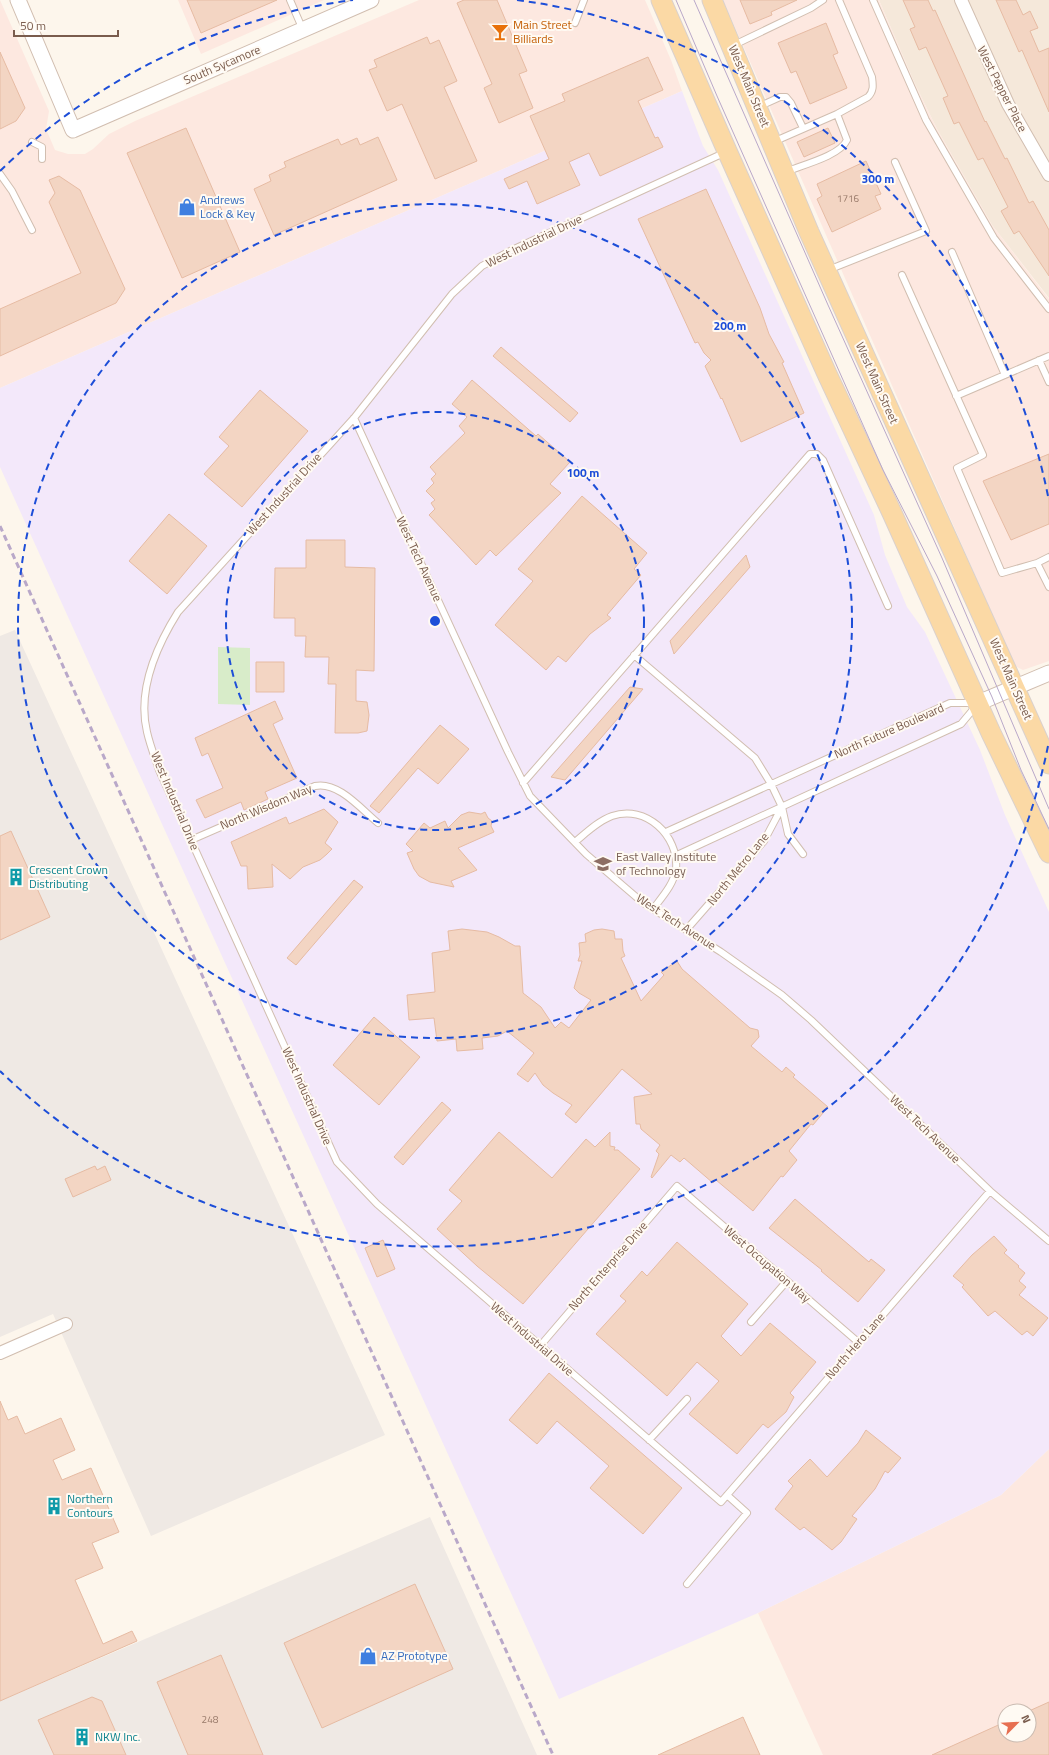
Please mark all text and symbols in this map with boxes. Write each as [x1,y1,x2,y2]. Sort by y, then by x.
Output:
scale bar [14,12,118,38]
place label: Main Street Billiards [513,15,573,48]
text: 50 m [20,16,46,35]
bar icon: Main Street Billiards [490,22,510,42]
street label: South Sycamore [180,40,263,89]
street label: West Main Street [724,42,776,131]
street label: West Pepper Place [972,42,1032,135]
text: 300 m [862,169,894,188]
place label: Andrews Lock & Key [200,190,255,223]
house number: 1716 [837,191,860,206]
shop icon: Andrews Lock & Key [177,197,197,217]
street label: West Industrial Drive [482,209,585,272]
text: 200 m [714,316,746,335]
street label: West Main Street [851,339,904,427]
street label: West Industrial Drive [241,448,326,539]
text: 100 m [567,463,599,482]
street label: West Tech Avenue [391,513,448,605]
centre of rings [428,614,442,628]
street label: West Main Street [985,635,1038,723]
street label: North Future Boulevard [831,698,947,763]
street label: West Industrial Drive [146,749,205,853]
street label: North Wisdom Way [217,779,315,834]
street label: North Metro Lane [702,828,773,909]
place label: East Valley Institute of Technology [616,847,716,880]
school or university icon: East Valley Institute of Technology [593,854,613,874]
place label: Crescent Crown Distributing [29,860,108,893]
building icon: Crescent Crown Distributing [6,867,26,887]
street label: West Tech Avenue [633,889,720,955]
street label: West Industrial Drive [277,1044,338,1148]
street label: West Tech Avenue [886,1090,965,1167]
street label: North Enterprise Drive [563,1217,652,1315]
street label: West Occupation Way [719,1220,815,1307]
street label: West Industrial Drive [486,1297,578,1380]
street label: North Hero Lane [820,1308,889,1383]
place label: Northern Contours [67,1489,113,1522]
building icon: Northern Contours [44,1496,64,1516]
shop icon: AZ Prototype [358,1646,378,1666]
place label: AZ Prototype [381,1646,448,1665]
north arrow [997,1703,1037,1743]
house number: 248 [202,1712,219,1727]
text: N [1017,1712,1035,1726]
building icon: NKW Inc. [72,1727,92,1747]
place label: NKW Inc. [95,1727,140,1746]

